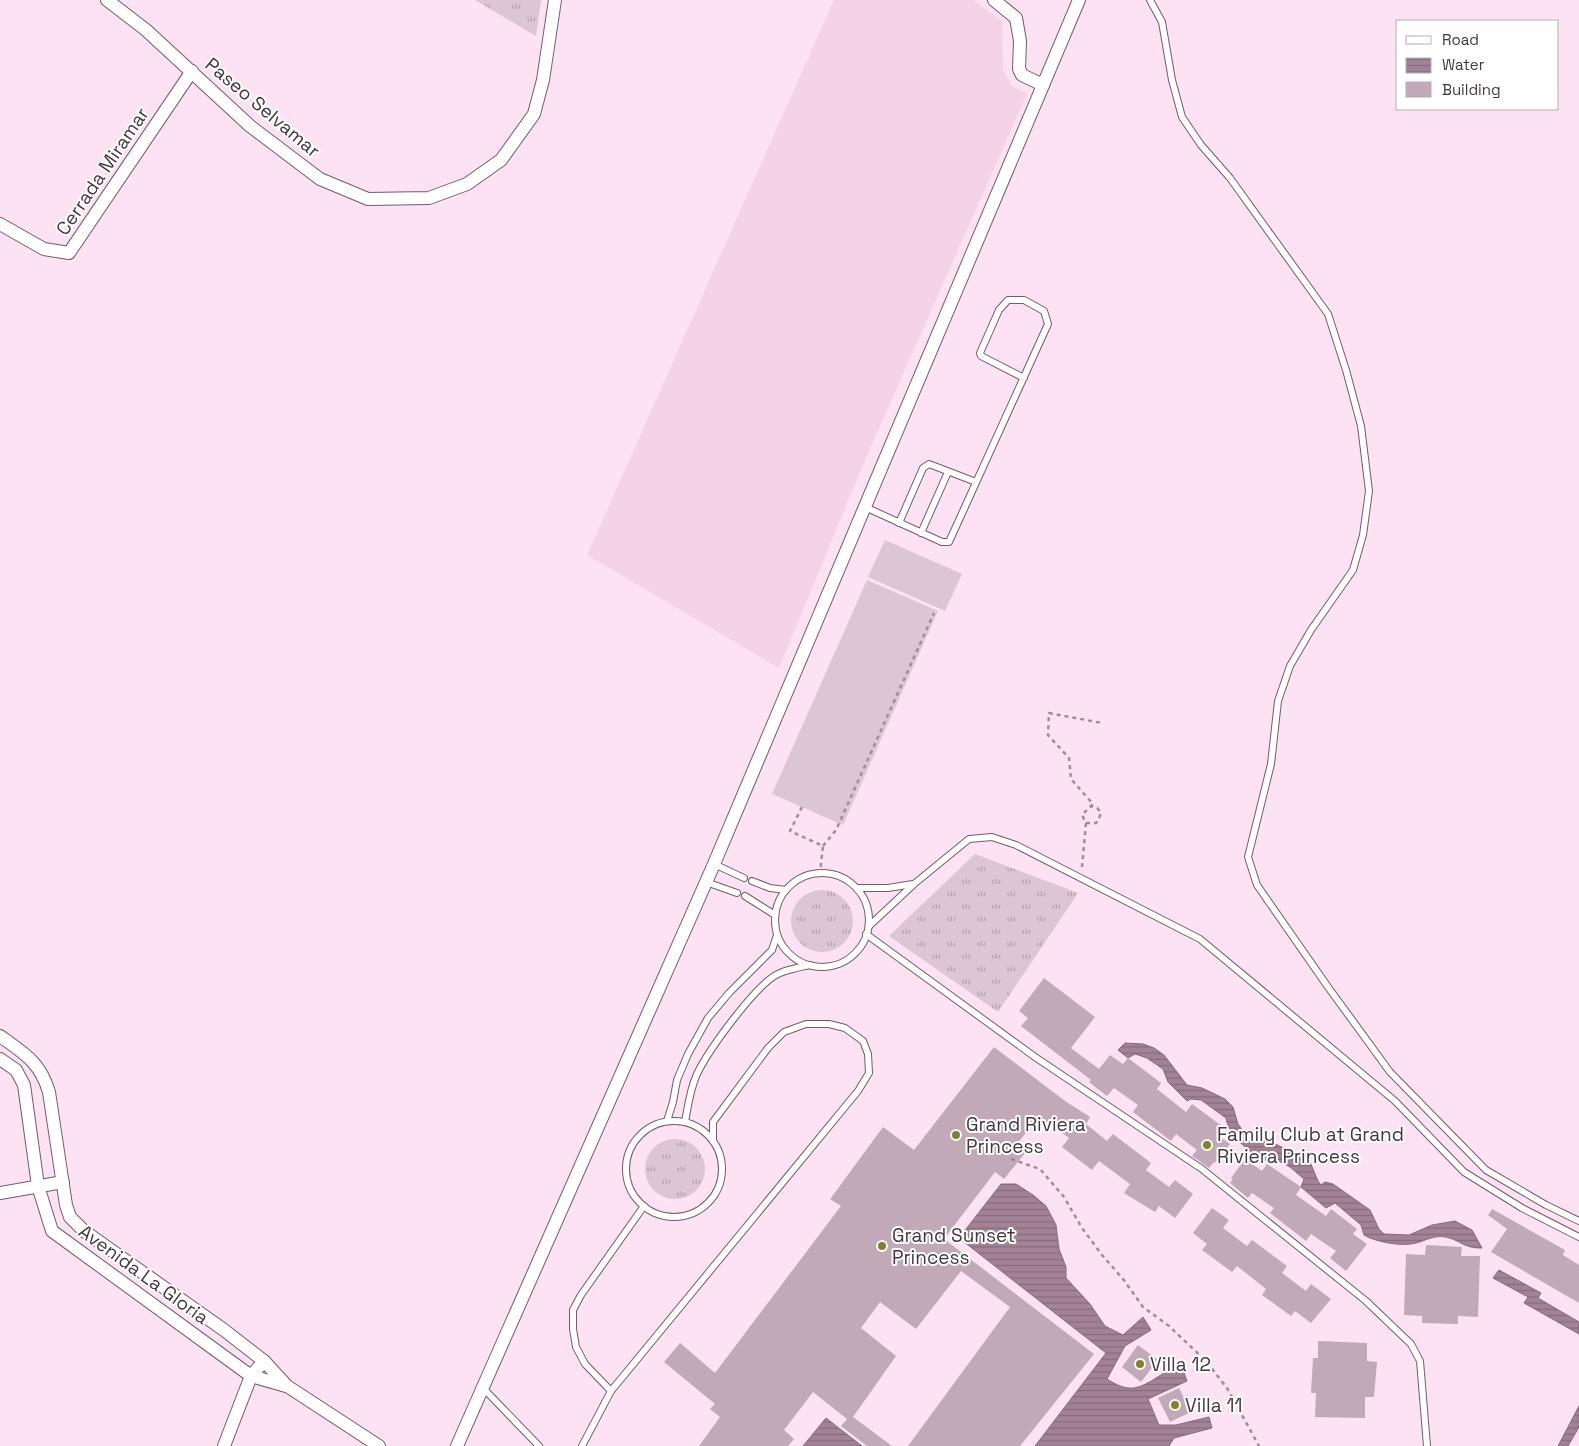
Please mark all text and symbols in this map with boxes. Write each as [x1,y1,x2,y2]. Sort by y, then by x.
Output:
legend [1396,20,1559,110]
text: Road [1442,30,1479,49]
street label: Paseo Selvamar [200,52,325,163]
text: Water [1442,55,1485,74]
text: Building [1442,80,1501,99]
street label: Cerrada Miramar [50,102,155,240]
place label: Grand Riviera Princess [966,1112,1086,1159]
place label: Family Club at Grand Riviera Princess [1217,1122,1404,1169]
marker: Grand Riviera Princess [950,1129,962,1141]
marker: Family Club at Grand Riviera Princess [1201,1139,1213,1151]
street label: Avenida La Gloria [74,1219,214,1330]
place label: Grand Sunset Princess [892,1223,1016,1270]
marker: Grand Sunset Princess [876,1240,888,1252]
place label: Villa 12 [1150,1352,1211,1377]
marker: Villa 12 [1134,1358,1146,1370]
place label: Villa 11 [1185,1393,1242,1418]
marker: Villa 11 [1169,1399,1181,1411]

